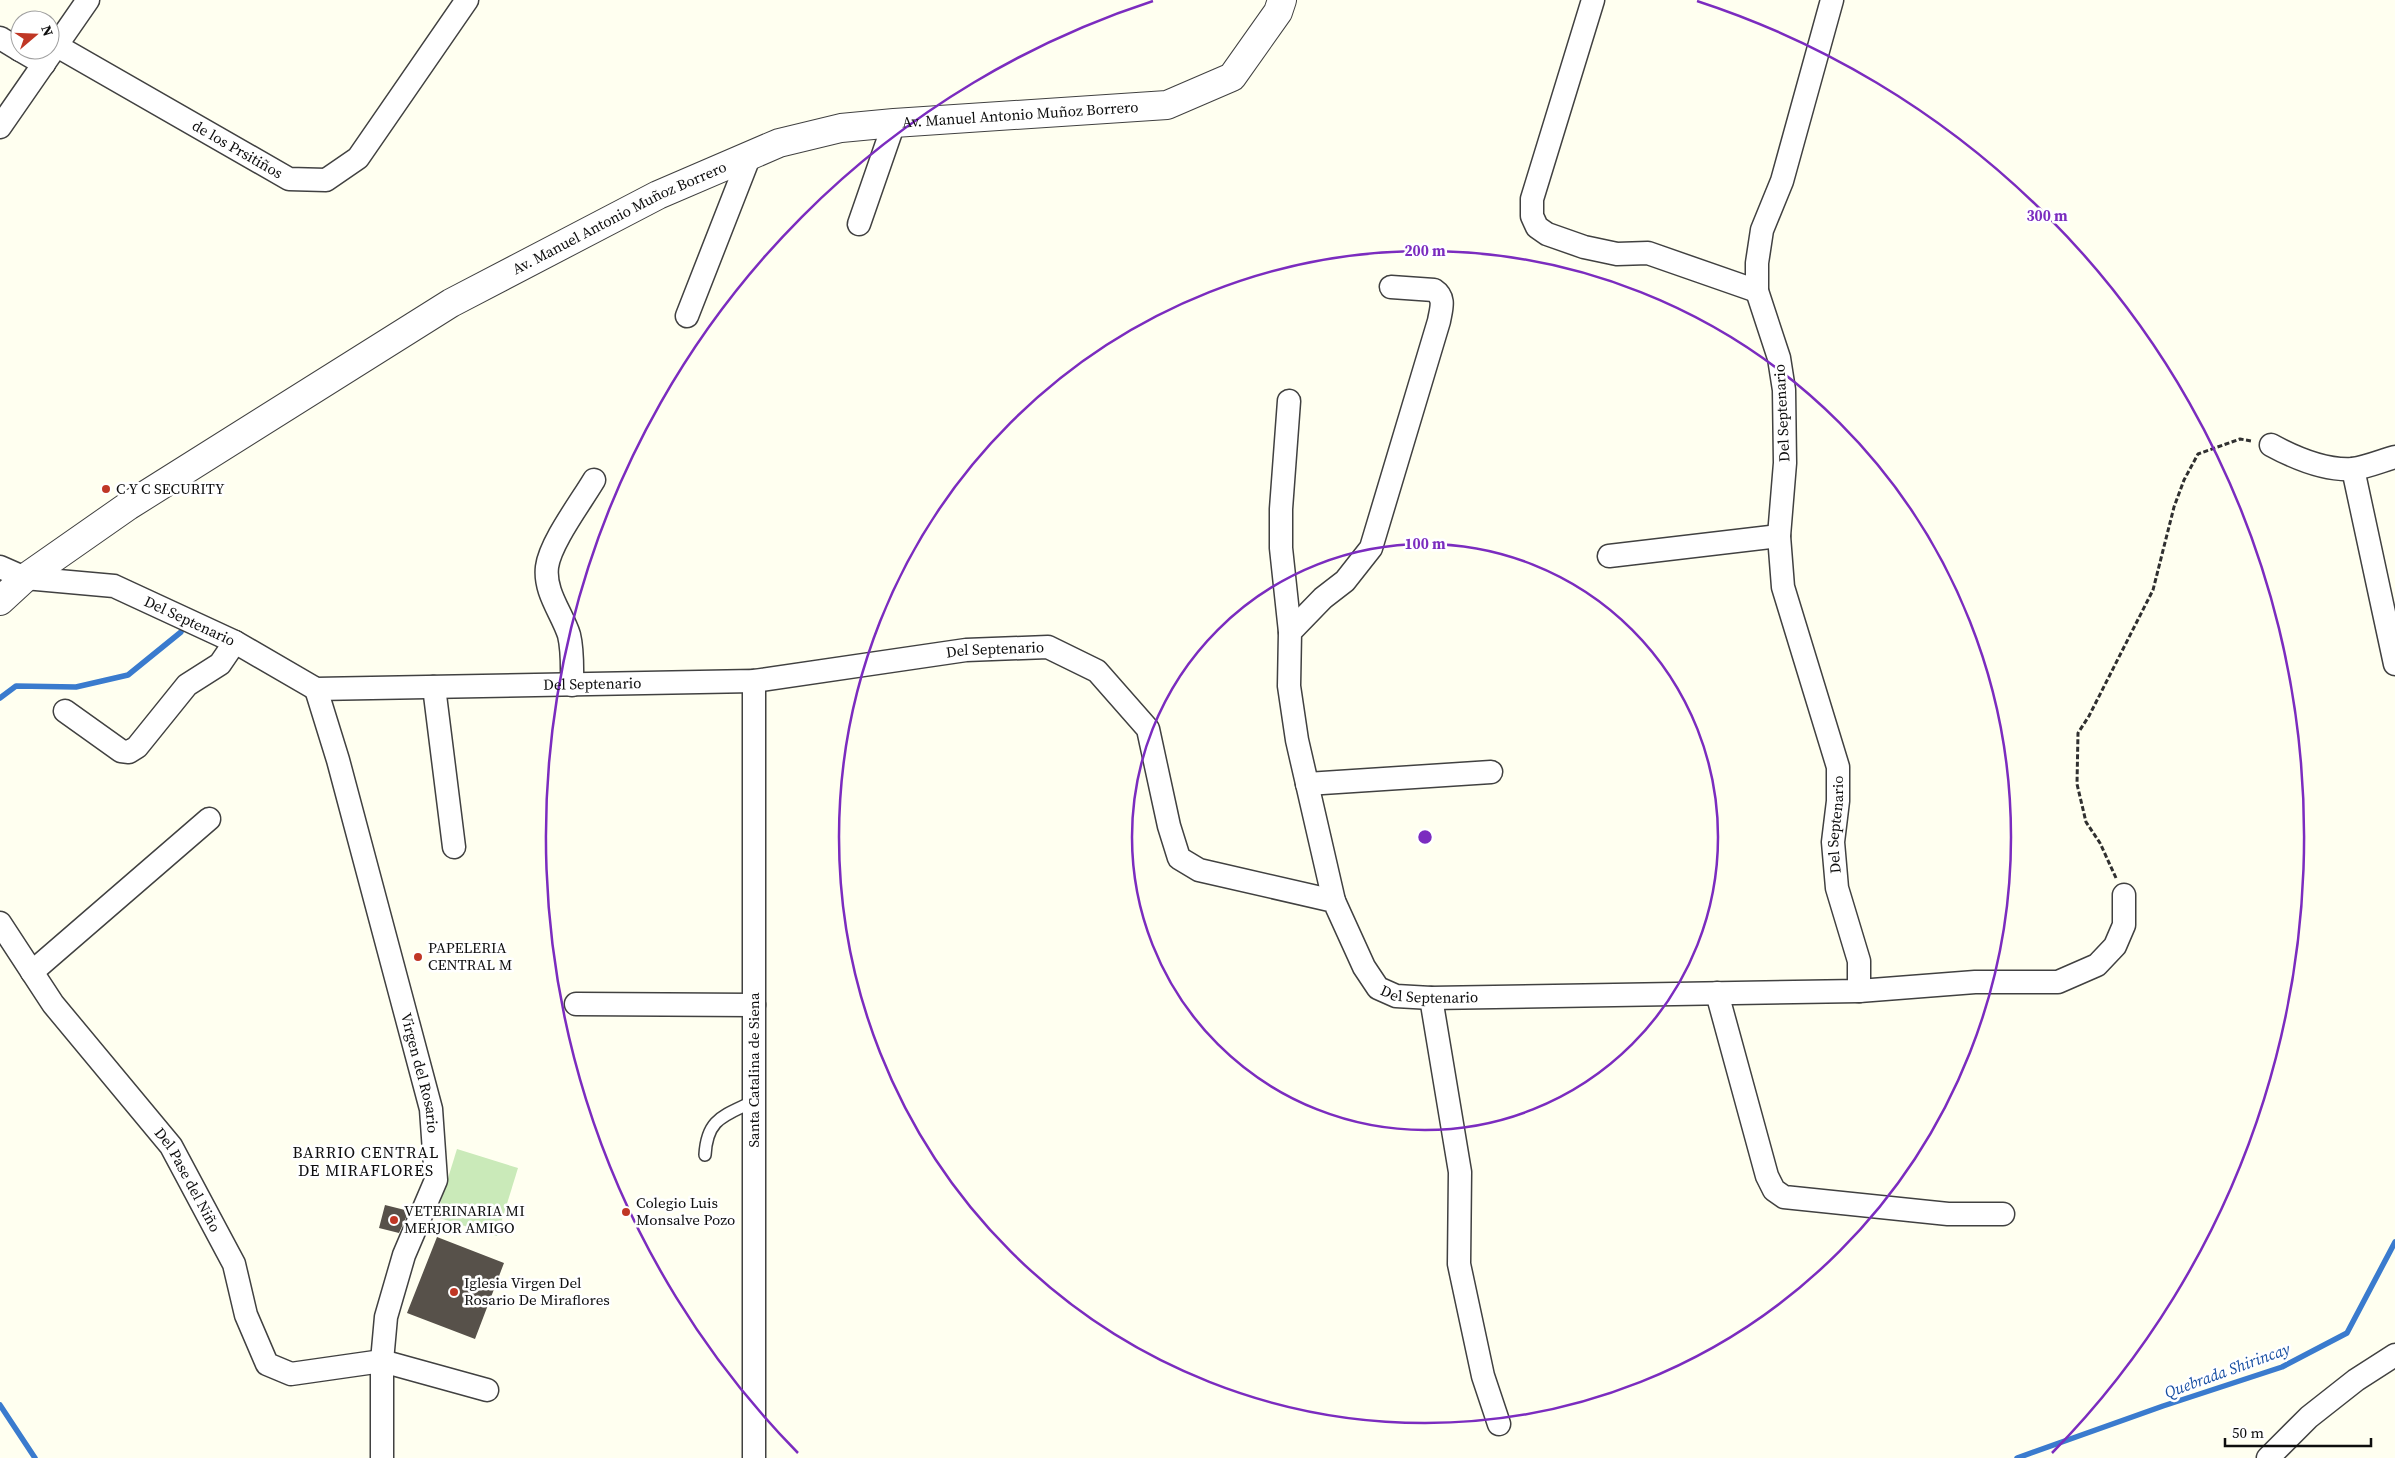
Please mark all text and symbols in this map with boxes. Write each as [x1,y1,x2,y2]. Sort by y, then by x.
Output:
north arrow [10,10,60,60]
text: N [36,23,58,39]
street label: Av. Manuel Antonio Muñoz Borrero [902,96,1139,132]
street label: de los Prsitiños [188,115,287,183]
street label: Av. Manuel Antonio Muñoz Borrero [508,156,730,279]
text: 300 m [2026,205,2068,226]
text: 200 m [1404,240,1446,261]
street label: Del Septenario [1768,363,1795,463]
place label: C Y C SECURITY [116,478,225,499]
marker: C Y C SECURITY [100,483,112,495]
text: 100 m [1404,533,1446,554]
street label: Del Septenario [141,590,239,651]
street label: Del Septenario [945,636,1044,663]
street label: Del Septenario [543,672,642,695]
street label: Del Septenario [1822,776,1848,874]
centre of rings [1416,828,1434,846]
place label: PAPELERIA CENTRAL M [428,937,512,975]
marker: PAPELERIA CENTRAL M [412,951,424,963]
street label: Del Septenario [1377,979,1478,1008]
street label: Santa Catalina de Siena [743,992,764,1148]
street label: Virgen del Rosario [396,1010,444,1134]
street label: Del Pase del Niño [150,1123,226,1236]
district label: BARRIO CENTRAL DE MIRAFLORES [292,1141,440,1181]
place label: Colegio Luis Monsalve Pozo [636,1192,735,1230]
place label: VETERINARIA MI MERJOR AMIGO [404,1200,525,1238]
marker: Colegio Luis Monsalve Pozo [620,1206,632,1218]
marker: VETERINARIA MI MERJOR AMIGO [388,1214,400,1226]
place label: Iglesia Virgen Del Rosario De Miraflores [464,1272,610,1310]
marker: Iglesia Virgen Del Rosario De Miraflores [448,1286,460,1298]
water label: Quebrada Shirincay [2161,1337,2293,1403]
scale bar [2225,1416,2371,1448]
text: 50 m [2232,1422,2264,1443]

